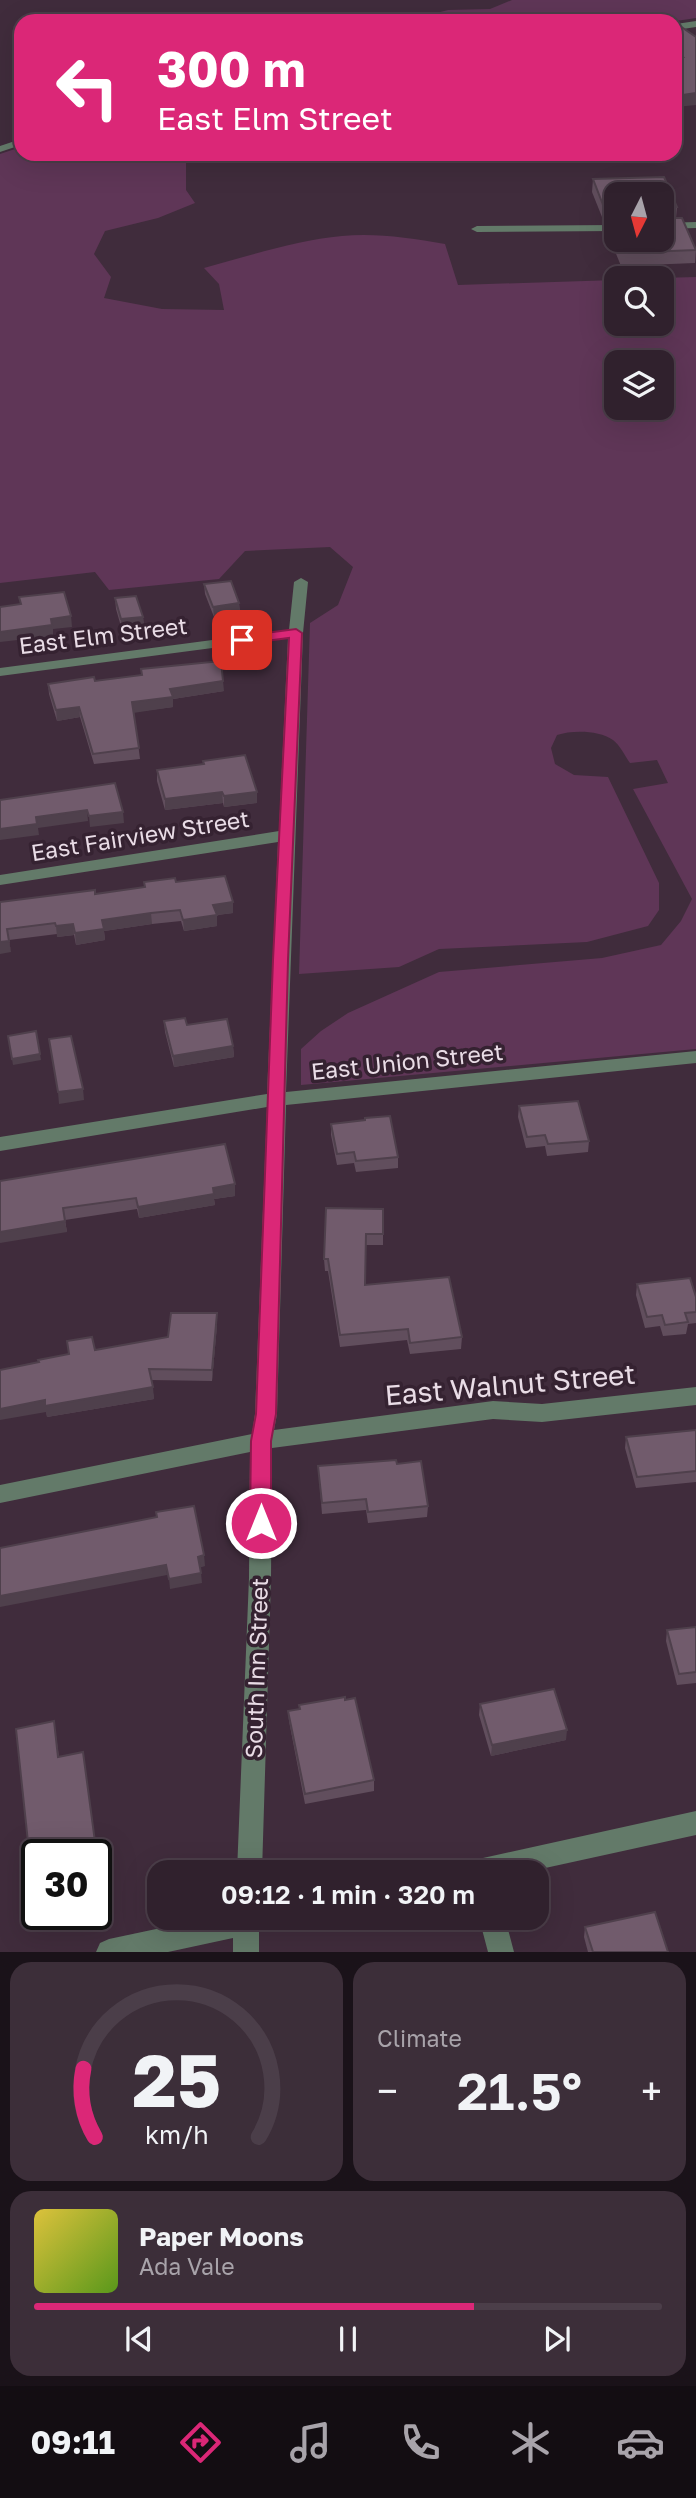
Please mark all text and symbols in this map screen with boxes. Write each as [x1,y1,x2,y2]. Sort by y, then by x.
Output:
text: 300 m [157,39,306,98]
icon: left [42,42,133,133]
text: East Elm Street [157,99,393,137]
north arrow [604,182,674,252]
map controls [604,182,674,420]
button: search [604,266,674,336]
button: layers [604,350,674,420]
pin [212,610,272,670]
street label: East Elm Street [17,611,189,659]
icon: arrive [223,621,261,659]
street label: East Fairview Street [29,804,251,866]
street label: East Union Street [310,1037,504,1085]
street label: East Walnut Street [383,1357,637,1411]
position arrow [224,1486,298,1560]
street label: South Inn Street [239,1577,273,1759]
speed limit sign: 30 [21,1839,112,1930]
text: 09:12 · 1 min · 320 m [221,1879,475,1910]
text: Climate [377,2024,462,2052]
text: 25 [132,2037,221,2124]
text: 21.5° [457,2059,582,2121]
text: − [377,2068,398,2113]
text: + [641,2068,662,2113]
text: km/h [145,2119,208,2150]
text: Paper Moons [139,2221,304,2252]
text: Ada Vale [139,2252,235,2280]
icon: previous [120,2320,158,2358]
icon: pause [329,2320,367,2358]
icon: next [538,2320,576,2358]
icon: directions [176,2418,225,2467]
icon: music [286,2418,335,2467]
icon: phone [396,2418,445,2467]
icon: climate [506,2418,555,2467]
icon: car [616,2418,665,2467]
text: 09:11 [31,2423,115,2461]

